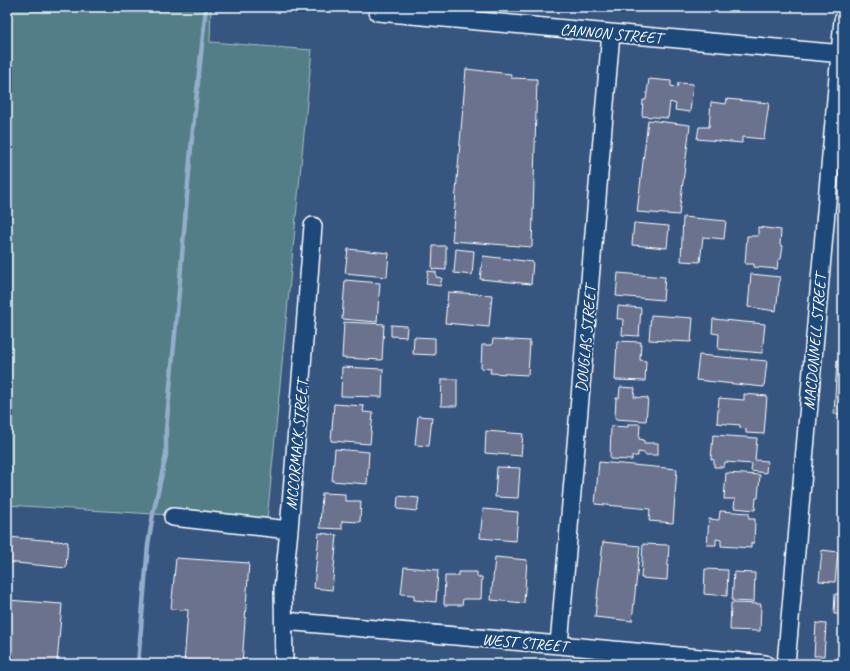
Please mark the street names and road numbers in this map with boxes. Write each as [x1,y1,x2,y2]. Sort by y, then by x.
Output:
street label: CANNON STREET [559,20,666,49]
street label: MACDONNELL STREET [799,270,831,411]
street label: DOUGLAS STREET [571,282,601,393]
street label: MCCORMACK STREET [281,376,313,511]
street label: WEST STREET [481,629,572,657]

